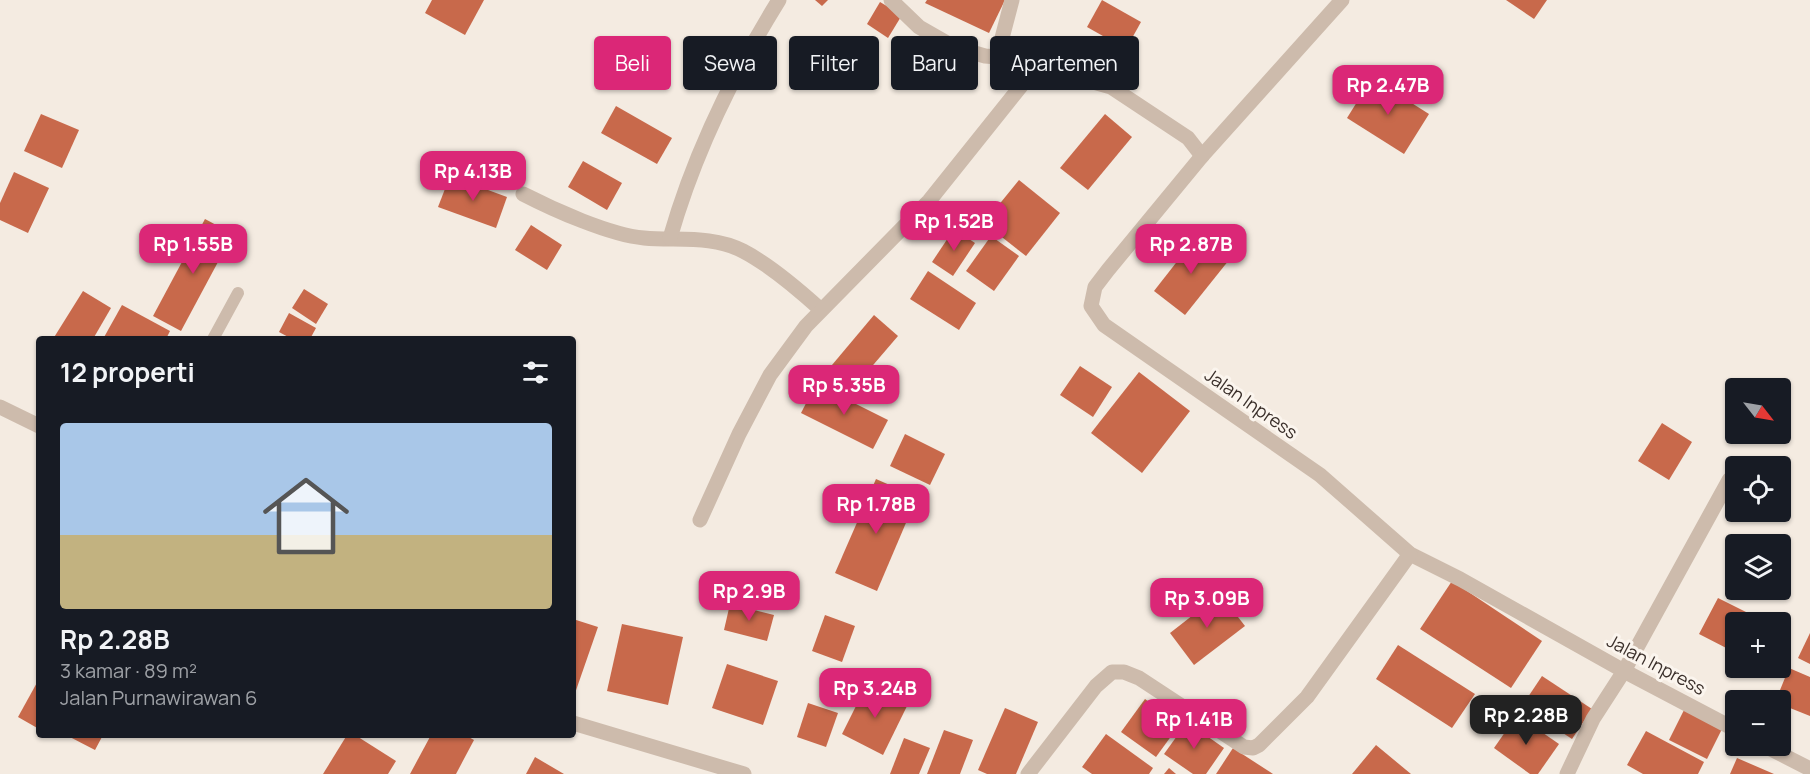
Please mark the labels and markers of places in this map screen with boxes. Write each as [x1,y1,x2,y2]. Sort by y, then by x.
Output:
pin: Rp 2.47B [1326,65,1450,116]
pin: Rp 4.13B [411,151,535,202]
pin: Rp 1.52B [892,201,1016,252]
pin: Rp 1.55B [131,224,255,275]
pin: Rp 2.87B [1129,224,1253,275]
pin: Rp 5.35B [782,365,906,416]
pin: Rp 1.78B [814,484,938,535]
pin: Rp 2.9B [694,571,804,622]
pin: Rp 3.09B [1145,578,1269,629]
pin: Rp 3.24B [813,668,937,719]
pin: Rp 2.28B [1464,695,1588,746]
pin: Rp 1.41B [1132,699,1256,750]

